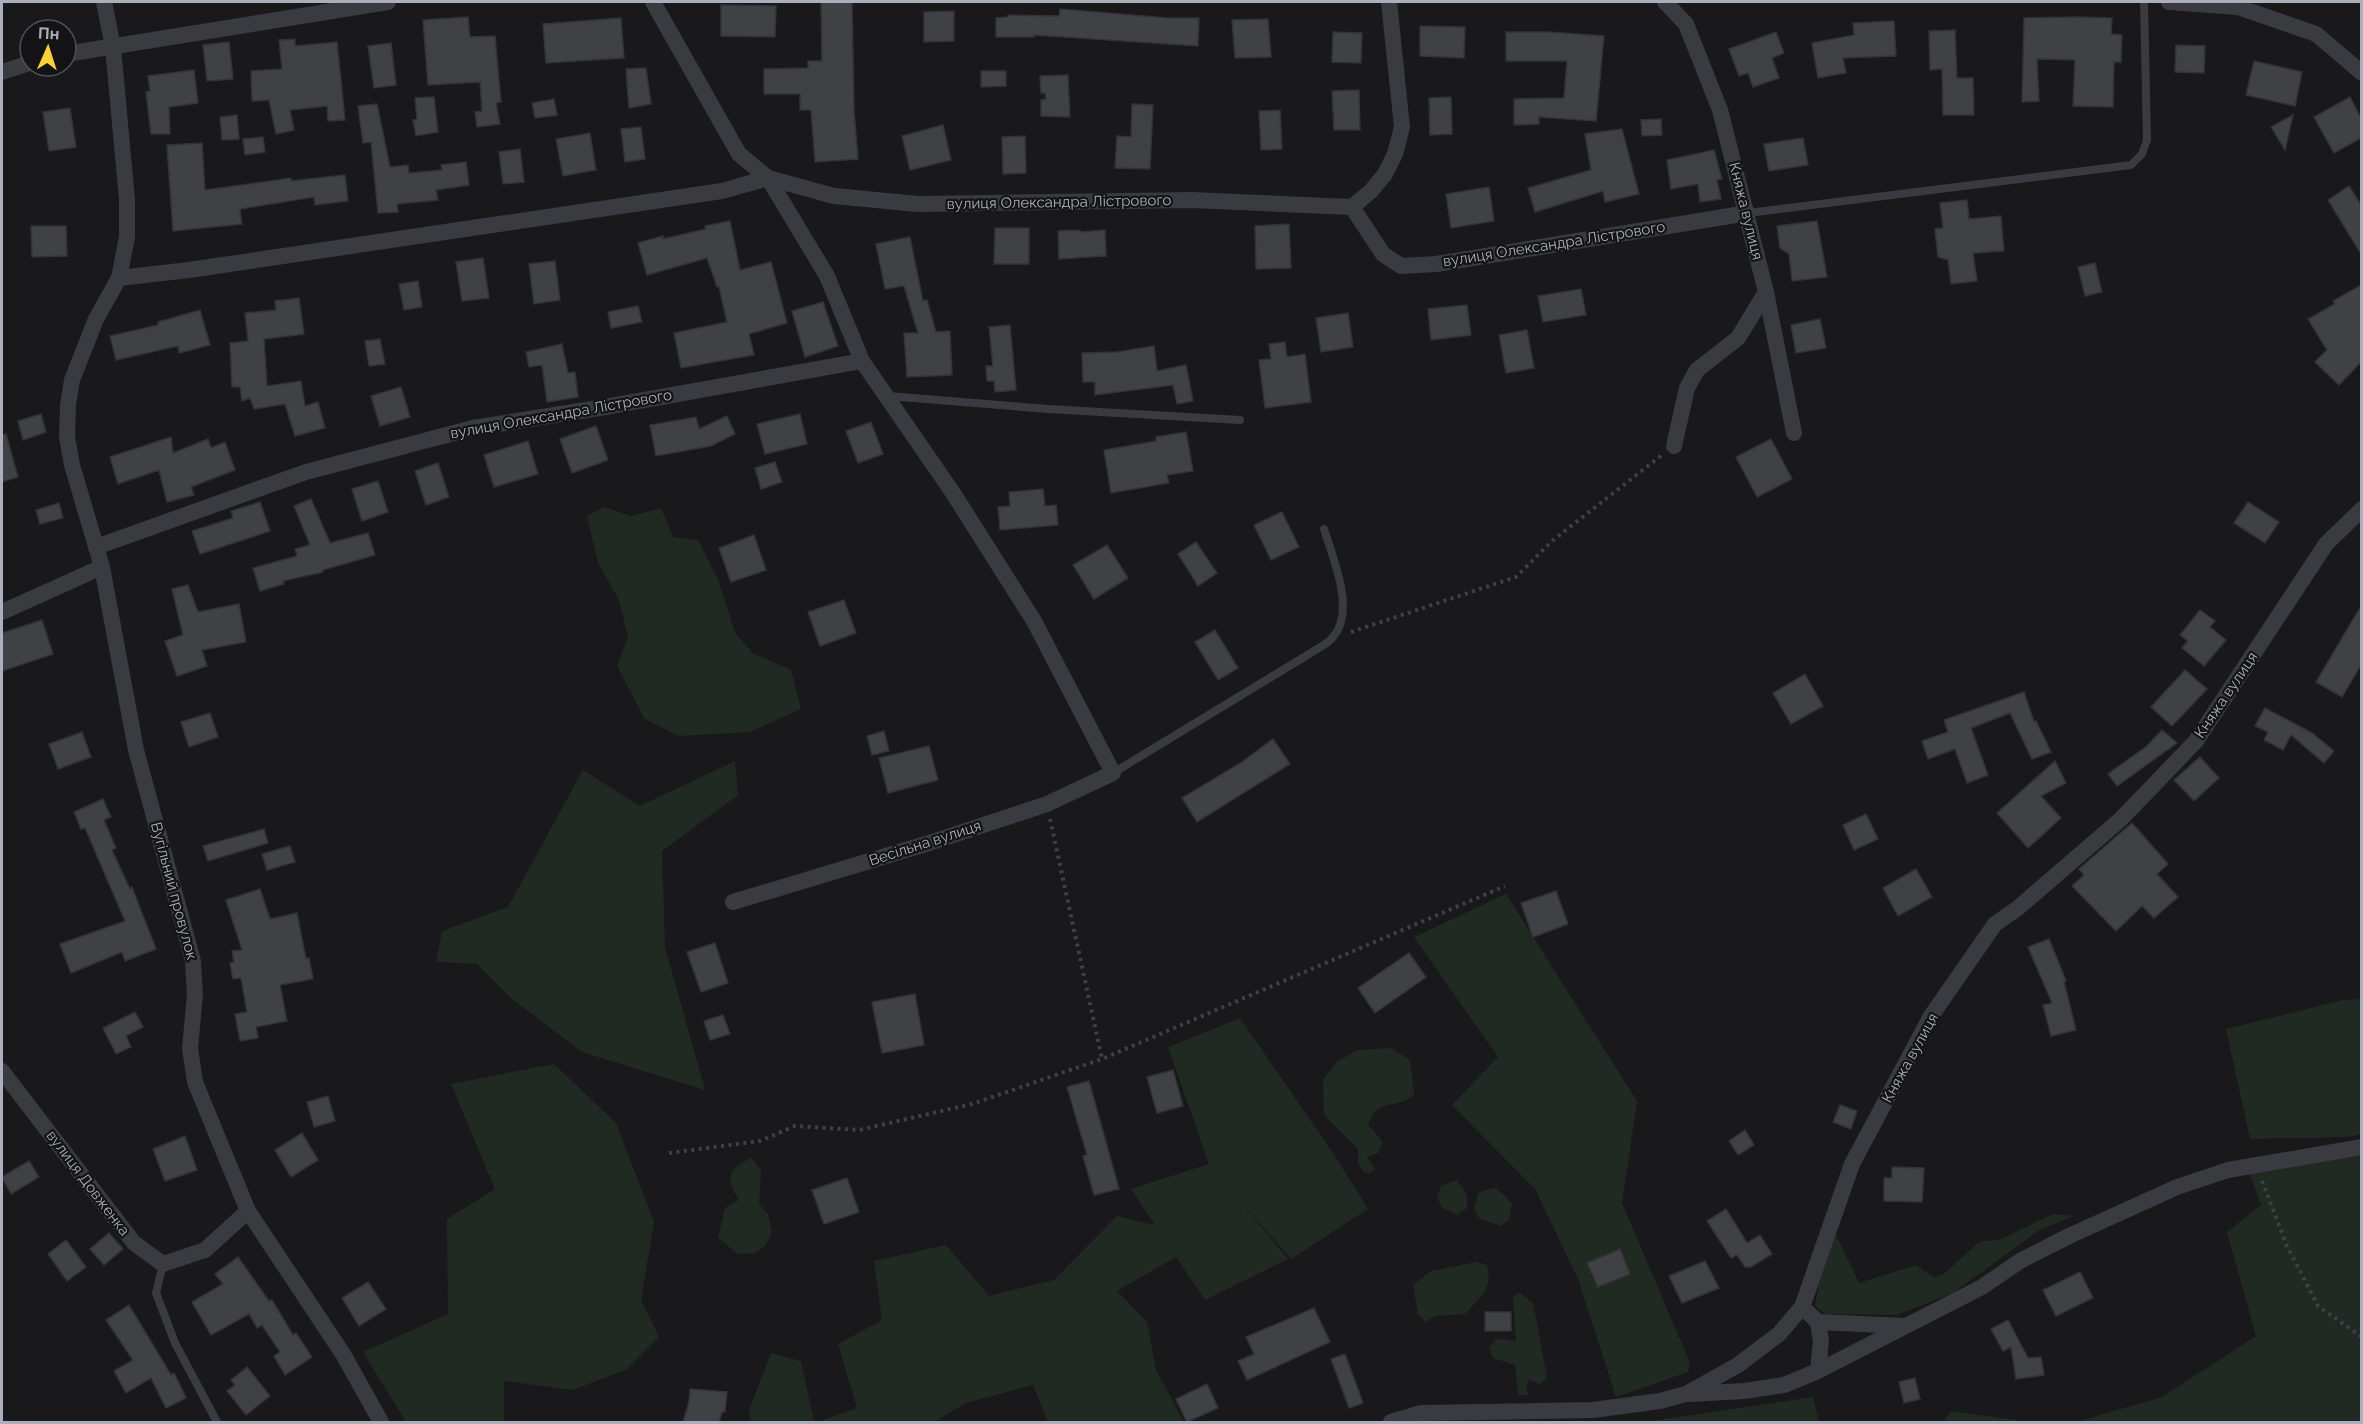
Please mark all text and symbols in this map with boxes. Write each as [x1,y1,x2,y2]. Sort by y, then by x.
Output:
north arrow [18,18,78,78]
text: Пн [38,23,60,44]
street label: Княжа вулиця [1725,160,1767,262]
street label: вулиця Олександра Лістрового [947,191,1172,213]
street label: вулиця Олександра Лістрового [1442,218,1666,270]
street label: вулиця Олександра Лістрового [449,386,673,442]
street label: Княжа вулиця [2191,649,2261,741]
street label: Весільна вулиця [867,816,983,870]
street label: Вугільний провулок [147,820,201,962]
street label: Княжа вулиця [1878,1010,1942,1106]
street label: вулиця Довженка [42,1127,134,1239]

